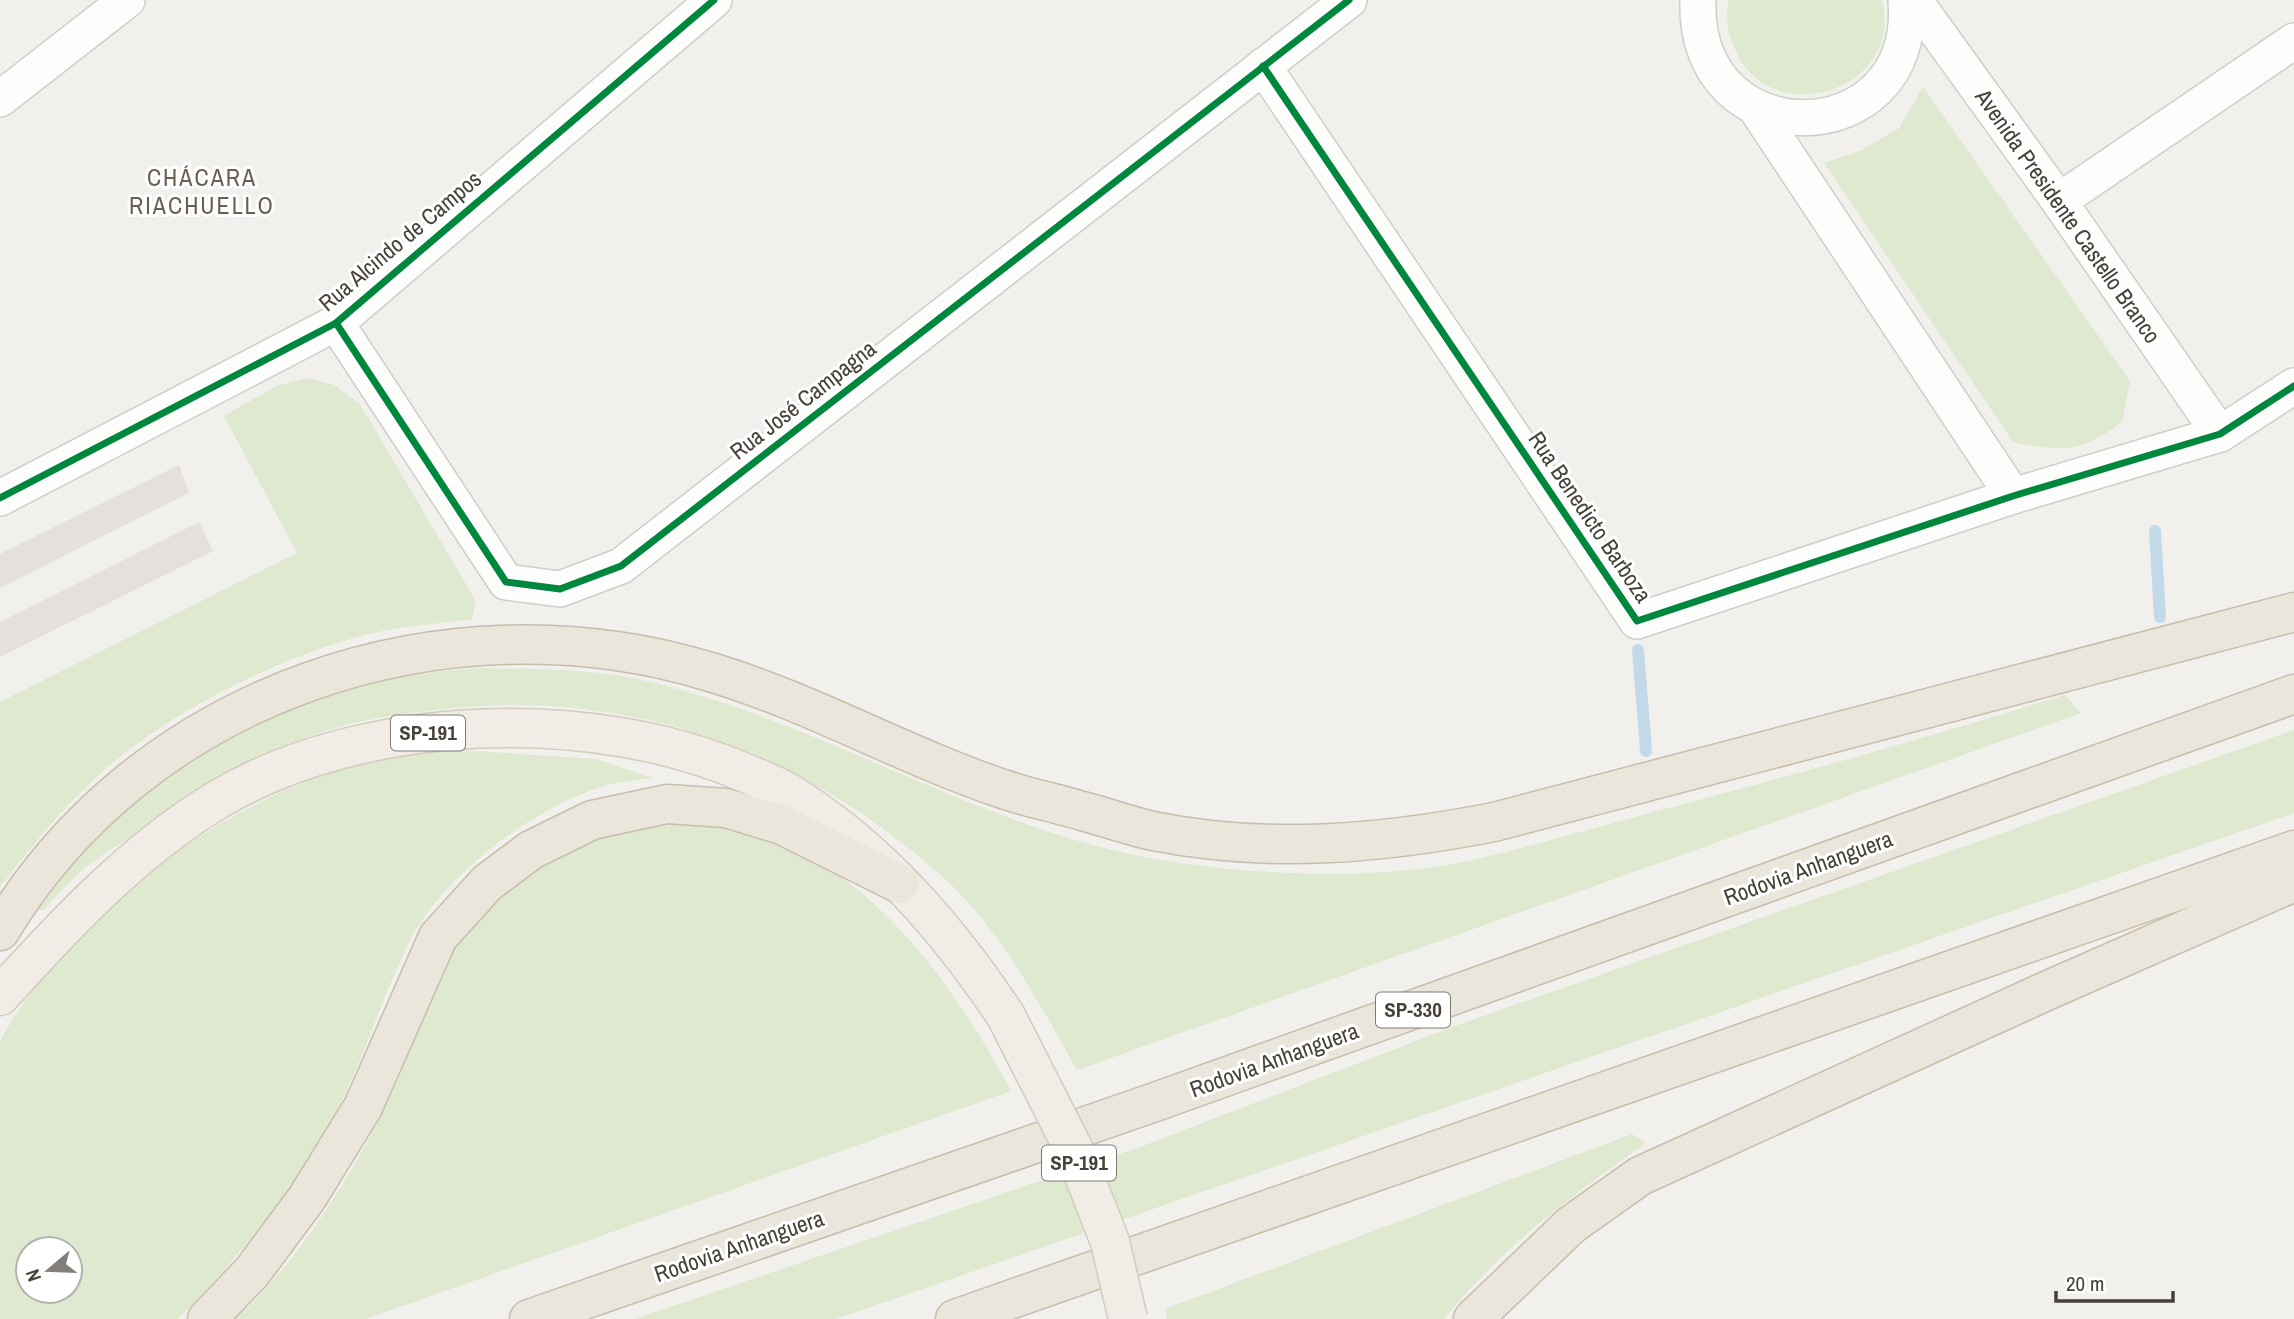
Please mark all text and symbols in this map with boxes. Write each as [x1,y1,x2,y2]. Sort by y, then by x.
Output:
street label: Avenida Presidente Castello Branco [1968,82,2168,349]
district label: CHÁCARA RIACHUELLO [129,161,275,221]
street label: Rua Alcindo de Campos [312,163,488,318]
street label: Rua José Campagna [723,333,882,466]
street label: Rua Benedicto Barboza [1522,425,1660,609]
road number: SP-191 [391,716,465,750]
street label: Rodovia Anhanguera [1719,822,1897,912]
road number: SP-330 [1376,992,1450,1028]
street label: Rodovia Anhanguera [1185,1014,1363,1104]
road number: SP-191 [1042,1146,1116,1180]
street label: Rodovia Anhanguera [650,1202,828,1289]
north arrow [14,1235,84,1305]
scale bar [2056,1260,2173,1304]
text: N [19,1266,47,1285]
text: 20 m [2066,1269,2104,1298]

